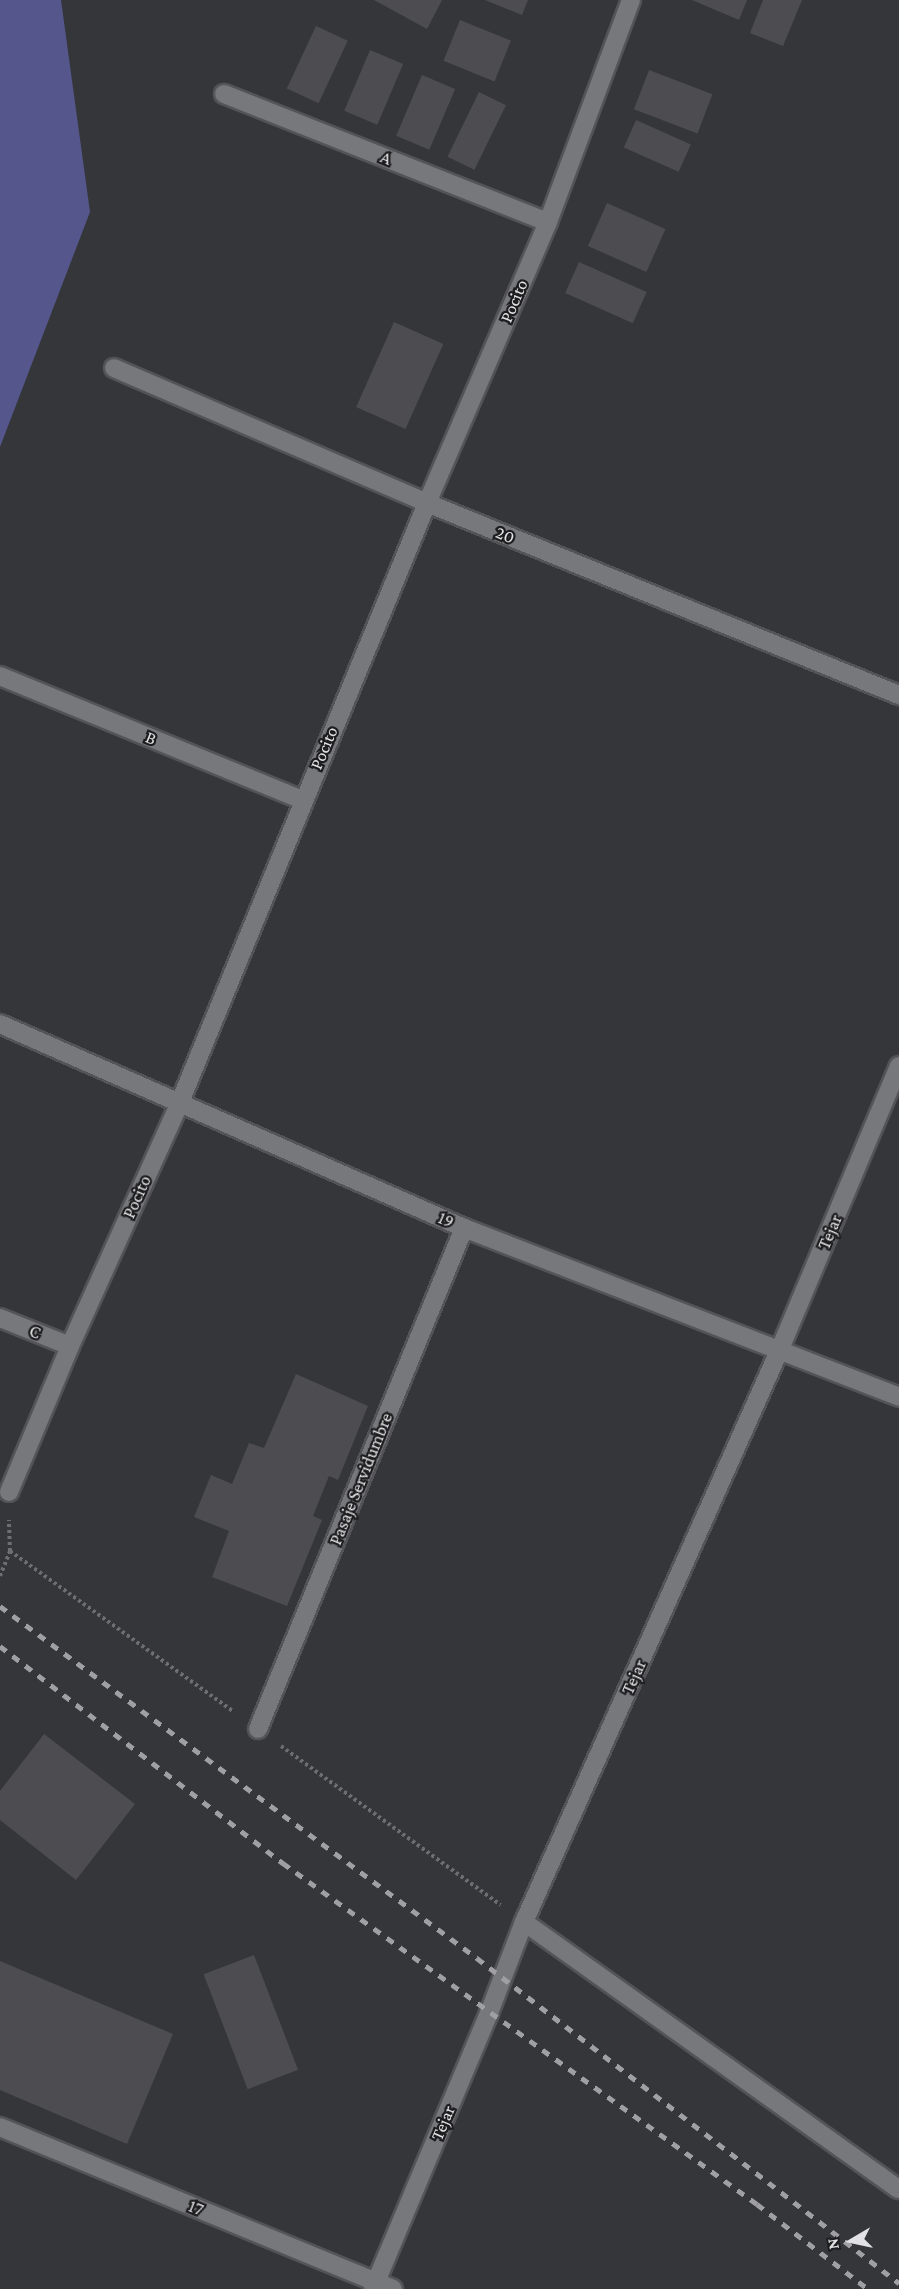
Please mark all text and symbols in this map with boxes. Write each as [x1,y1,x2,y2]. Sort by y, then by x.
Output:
street label: A [377,146,395,170]
street label: Pocito [495,276,533,326]
street label: 20 [492,521,518,549]
street label: Pocito [305,723,343,773]
street label: B [142,726,160,750]
street label: Pocito [118,1172,156,1222]
street label: 19 [435,1207,457,1233]
street label: Tejar [813,1211,847,1253]
street label: C [26,1320,44,1344]
street label: Pasaje Servidumbre [325,1410,397,1548]
street label: Tejar [617,1656,651,1698]
street label: Tejar [426,2102,460,2144]
street label: 17 [185,2195,207,2221]
north arrow [821,2211,881,2271]
text: N [823,2237,842,2251]

